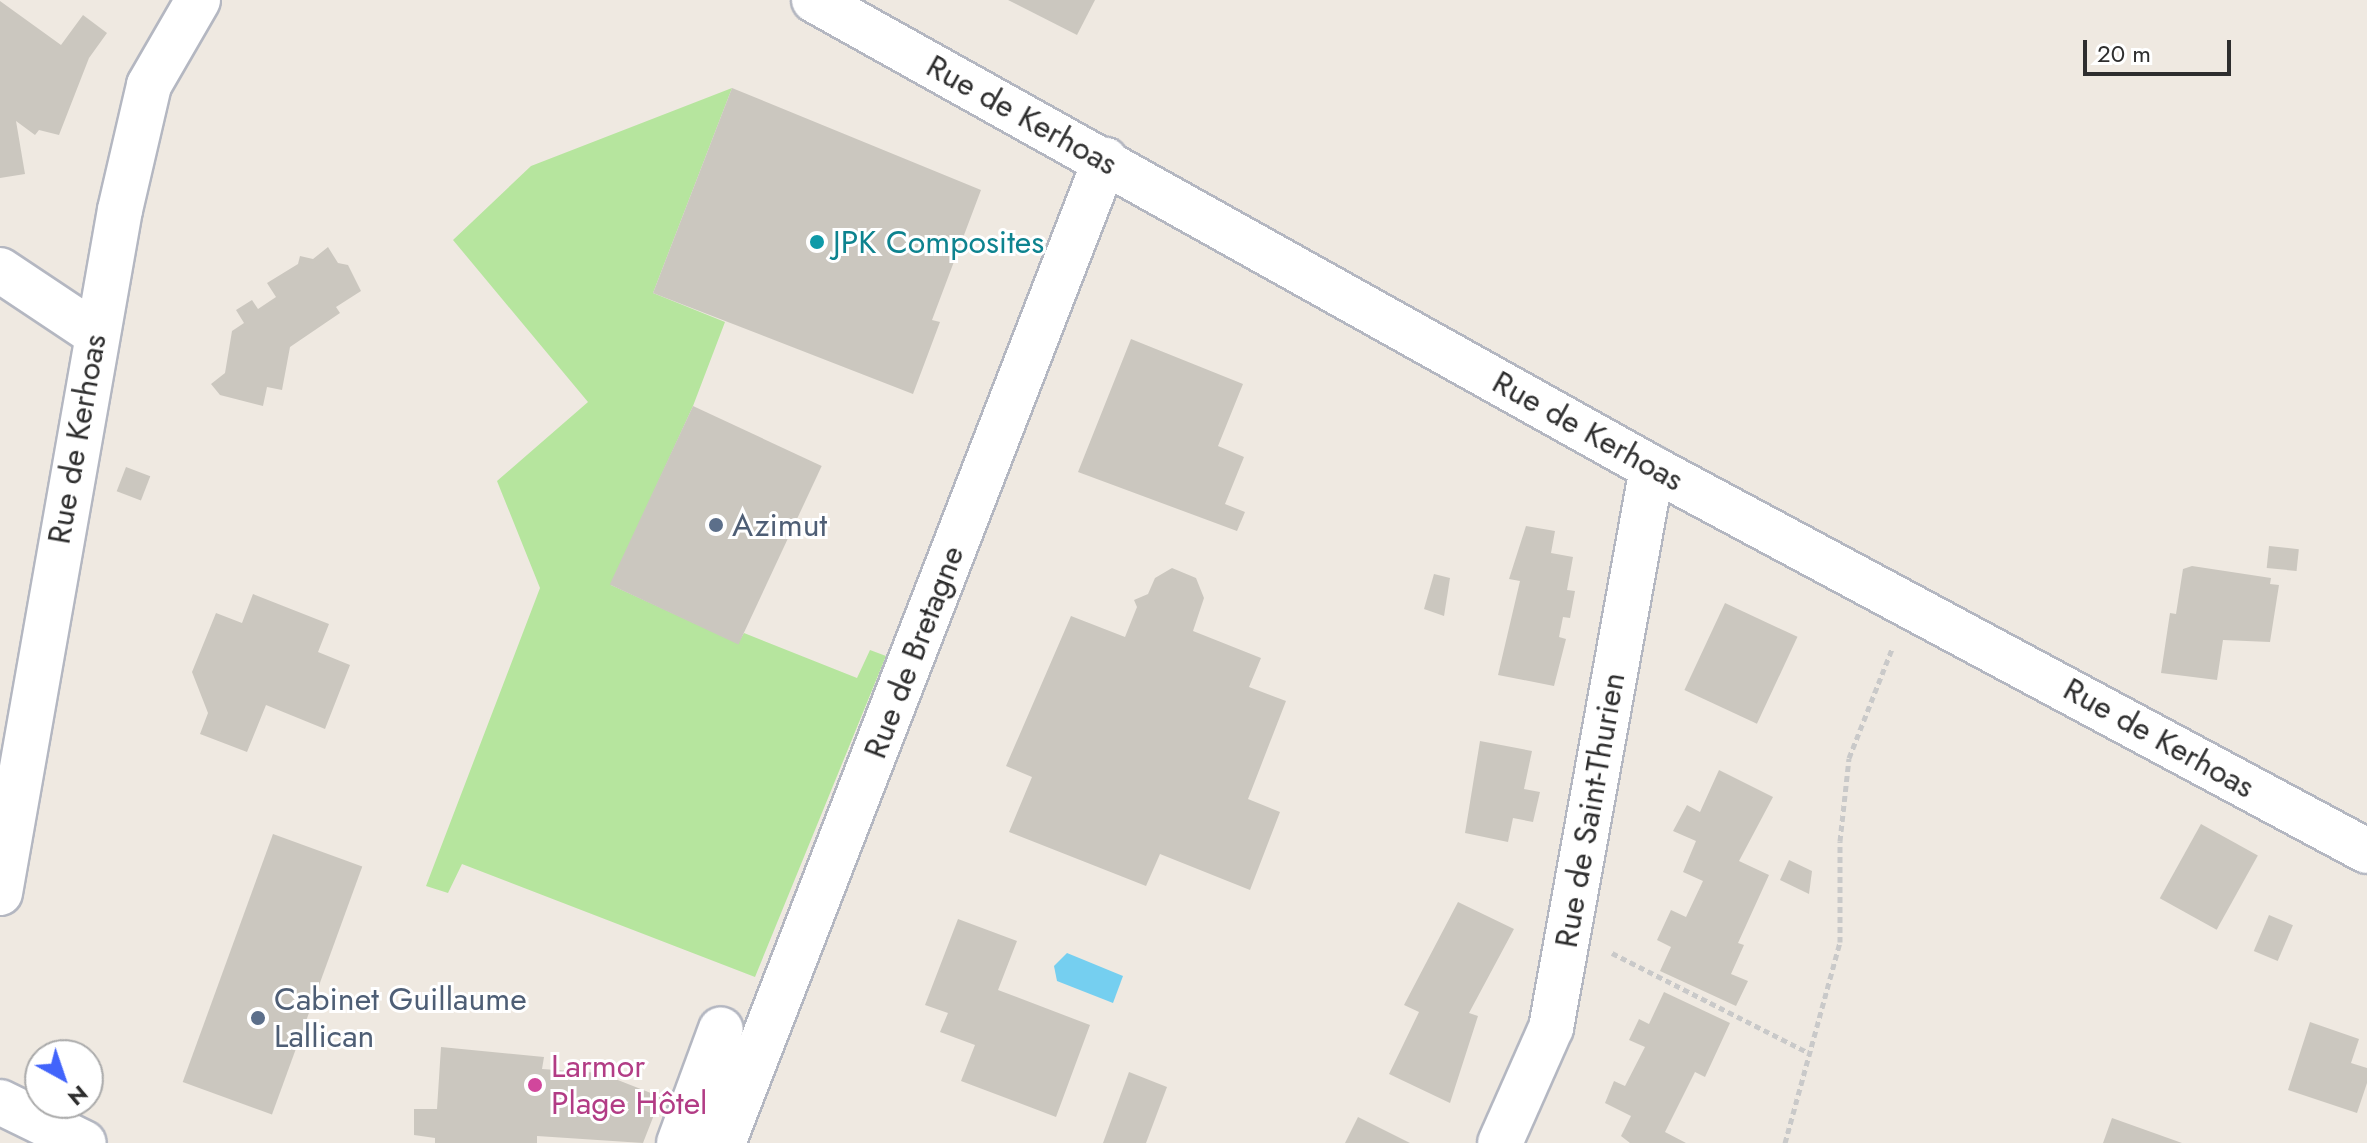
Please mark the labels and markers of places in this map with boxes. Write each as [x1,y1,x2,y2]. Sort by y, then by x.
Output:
place label: JPK Composites [833,223,1044,261]
marker: JPK Composites [808,233,826,251]
place label: Azimut [732,506,827,544]
marker: Azimut [707,516,725,534]
place label: Cabinet Guillaume Lallican [274,981,527,1056]
marker: Cabinet Guillaume Lallican [249,1009,267,1027]
place label: Larmor Plage Hôtel [551,1048,707,1123]
marker: Larmor Plage Hôtel [526,1076,544,1094]

